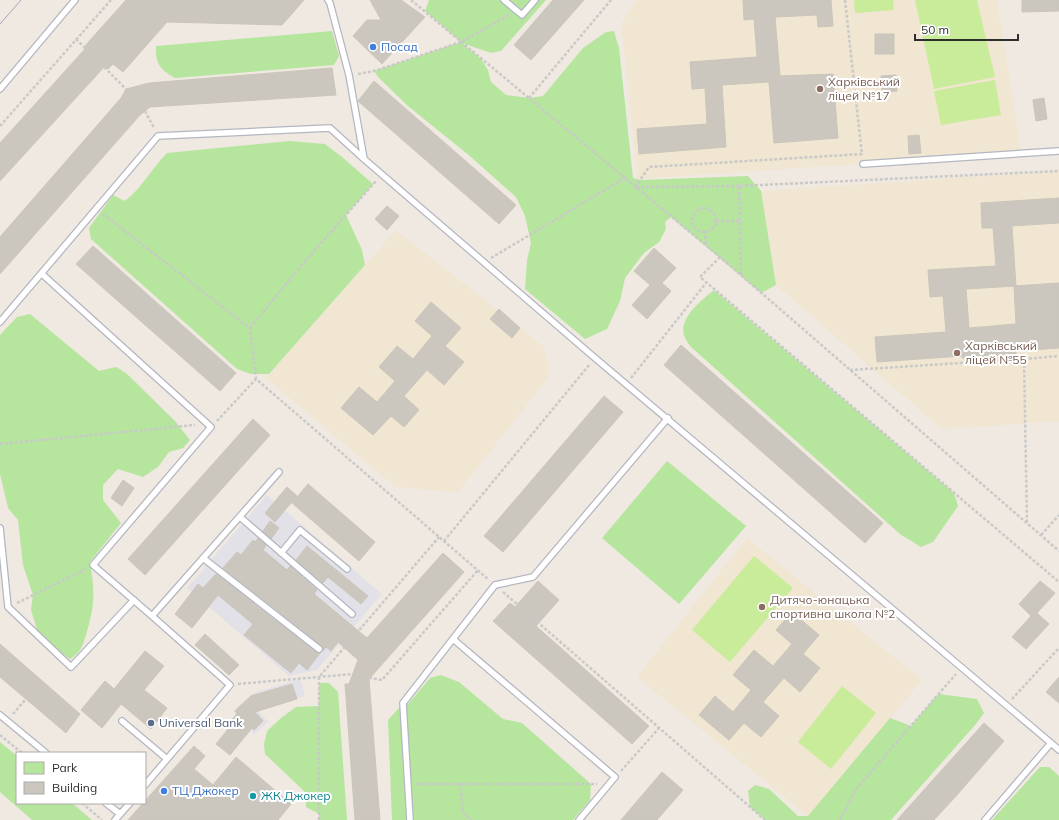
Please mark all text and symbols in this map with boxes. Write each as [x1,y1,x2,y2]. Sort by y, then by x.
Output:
scale bar [915,16,1018,42]
text: 50 m [921,22,949,37]
place label: Посад [381,39,418,54]
marker: Посад [368,42,378,52]
place label: Харківський ліцей №17 [828,74,900,103]
marker: Харківський ліцей №17 [815,84,825,94]
place label: Харківський ліцей №55 [965,338,1037,367]
marker: Харківський ліцей №55 [952,348,962,358]
place label: Дитячо-юнацька спортивна школа №2 [770,592,895,621]
marker: Дитячо-юнацька спортивна школа №2 [757,602,767,612]
place label: Universal Bank [159,715,243,730]
marker: Universal Bank [146,718,156,728]
legend [16,752,146,804]
text: Park [52,760,78,775]
text: Building [52,780,97,795]
place label: ТЦ Джокер [172,783,239,798]
marker: ТЦ Джокер [159,786,169,796]
place label: ЖК Джокер [261,788,331,803]
marker: ЖК Джокер [248,791,258,801]

